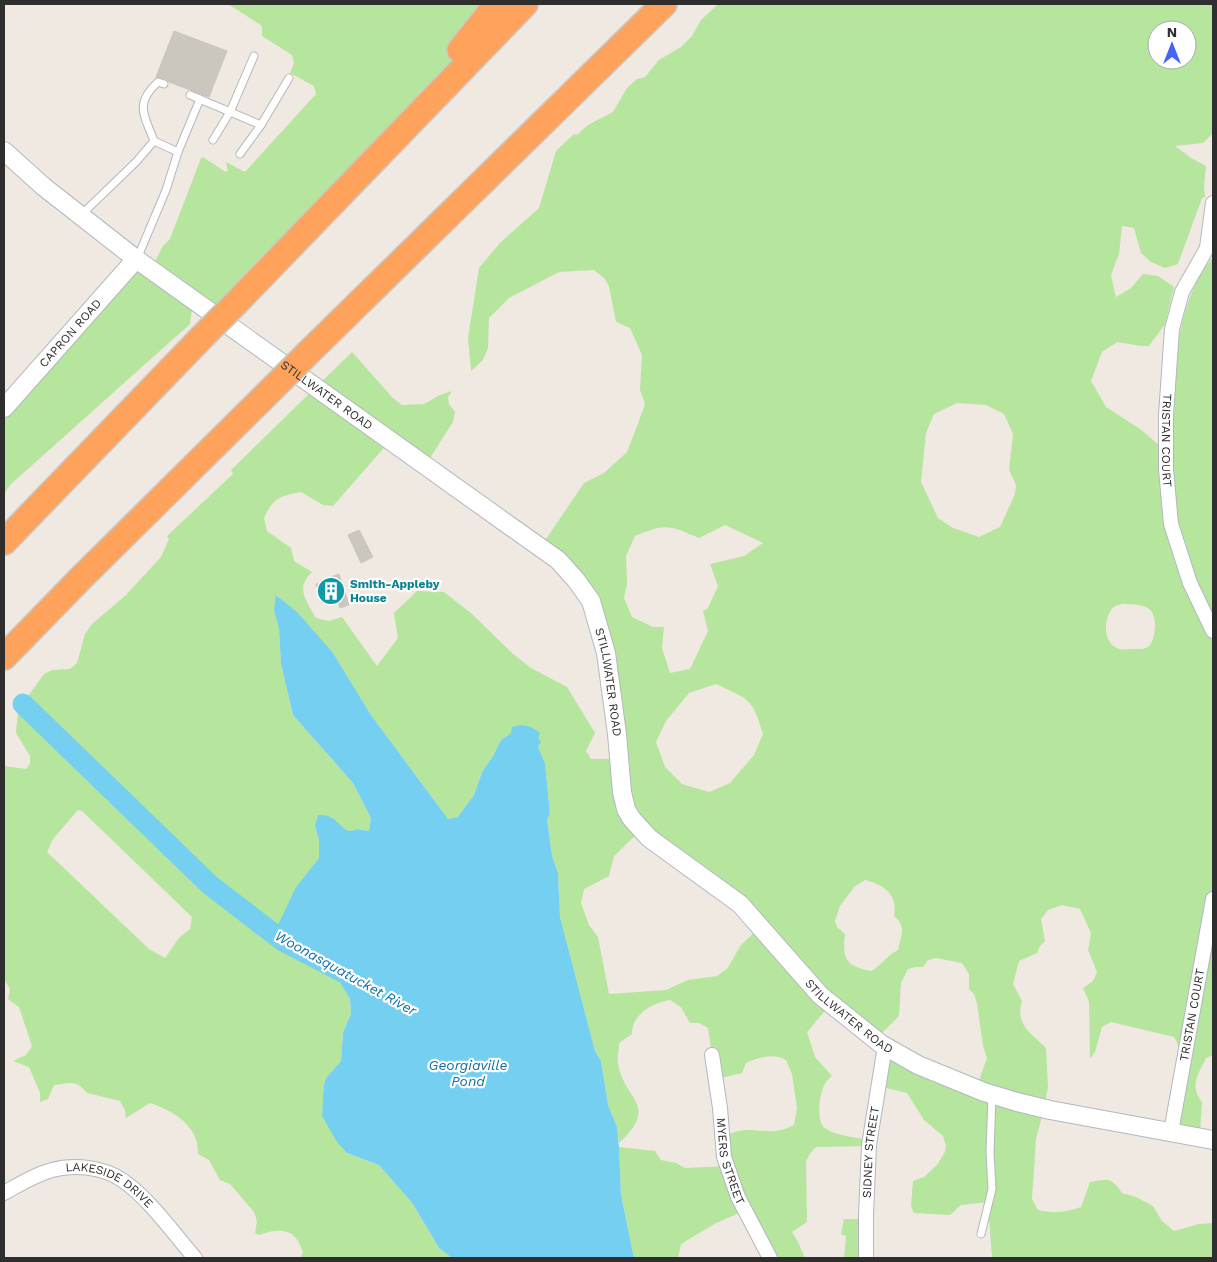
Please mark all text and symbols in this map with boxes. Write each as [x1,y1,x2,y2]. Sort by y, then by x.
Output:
north arrow [1147,20,1197,70]
text: N [1167,24,1177,40]
street label: CAPRON ROAD [36,296,104,370]
street label: STILLWATER ROAD [278,358,376,433]
street label: TRISTAN COURT [1159,393,1175,488]
building icon: Smith-Appleby House [316,576,346,606]
place label: Smith-Appleby House [350,577,440,605]
street label: STILLWATER ROAD [592,626,624,737]
water label: Woonasquatucket River [273,927,420,1019]
street label: TRISTAN COURT [1177,967,1207,1062]
street label: STILLWATER ROAD [802,976,895,1056]
water label: Georgiaville Pond [429,1057,507,1089]
street label: SIDNEY STREET [860,1105,882,1198]
street label: MYERS STREET [714,1117,748,1207]
street label: LAKESIDE DRIVE [65,1160,156,1211]

